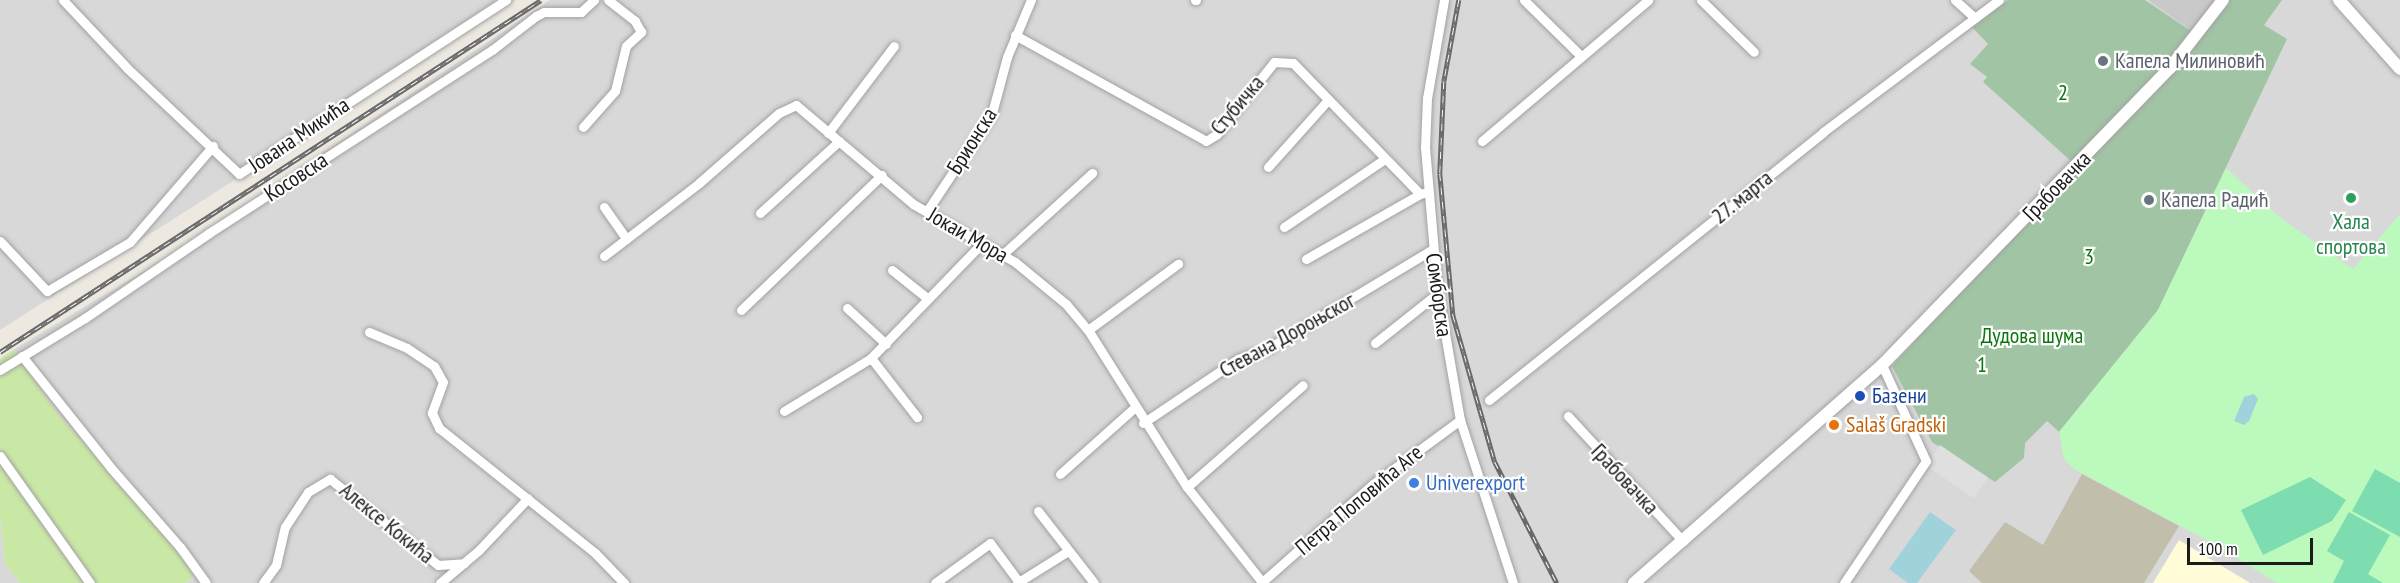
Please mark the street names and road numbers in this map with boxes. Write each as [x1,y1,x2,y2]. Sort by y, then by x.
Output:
street label: Стубичка [1205,70,1269,140]
street label: Јована Микића [244,92,354,178]
street label: Брионска [941,103,1003,179]
street label: Грабовачка [2017,146,2097,226]
street label: Косовска [259,147,333,207]
street label: 27. марта [1706,164,1778,230]
street label: Јокаи Мора [923,201,1013,269]
street label: Сомборска [1420,251,1458,339]
street label: Стевана Дороњског [1214,287,1360,383]
street label: Грабовачка [1586,438,1664,520]
street label: Петра Поповића Аге [1290,439,1428,561]
street label: Алексе Кокића [334,477,440,569]

